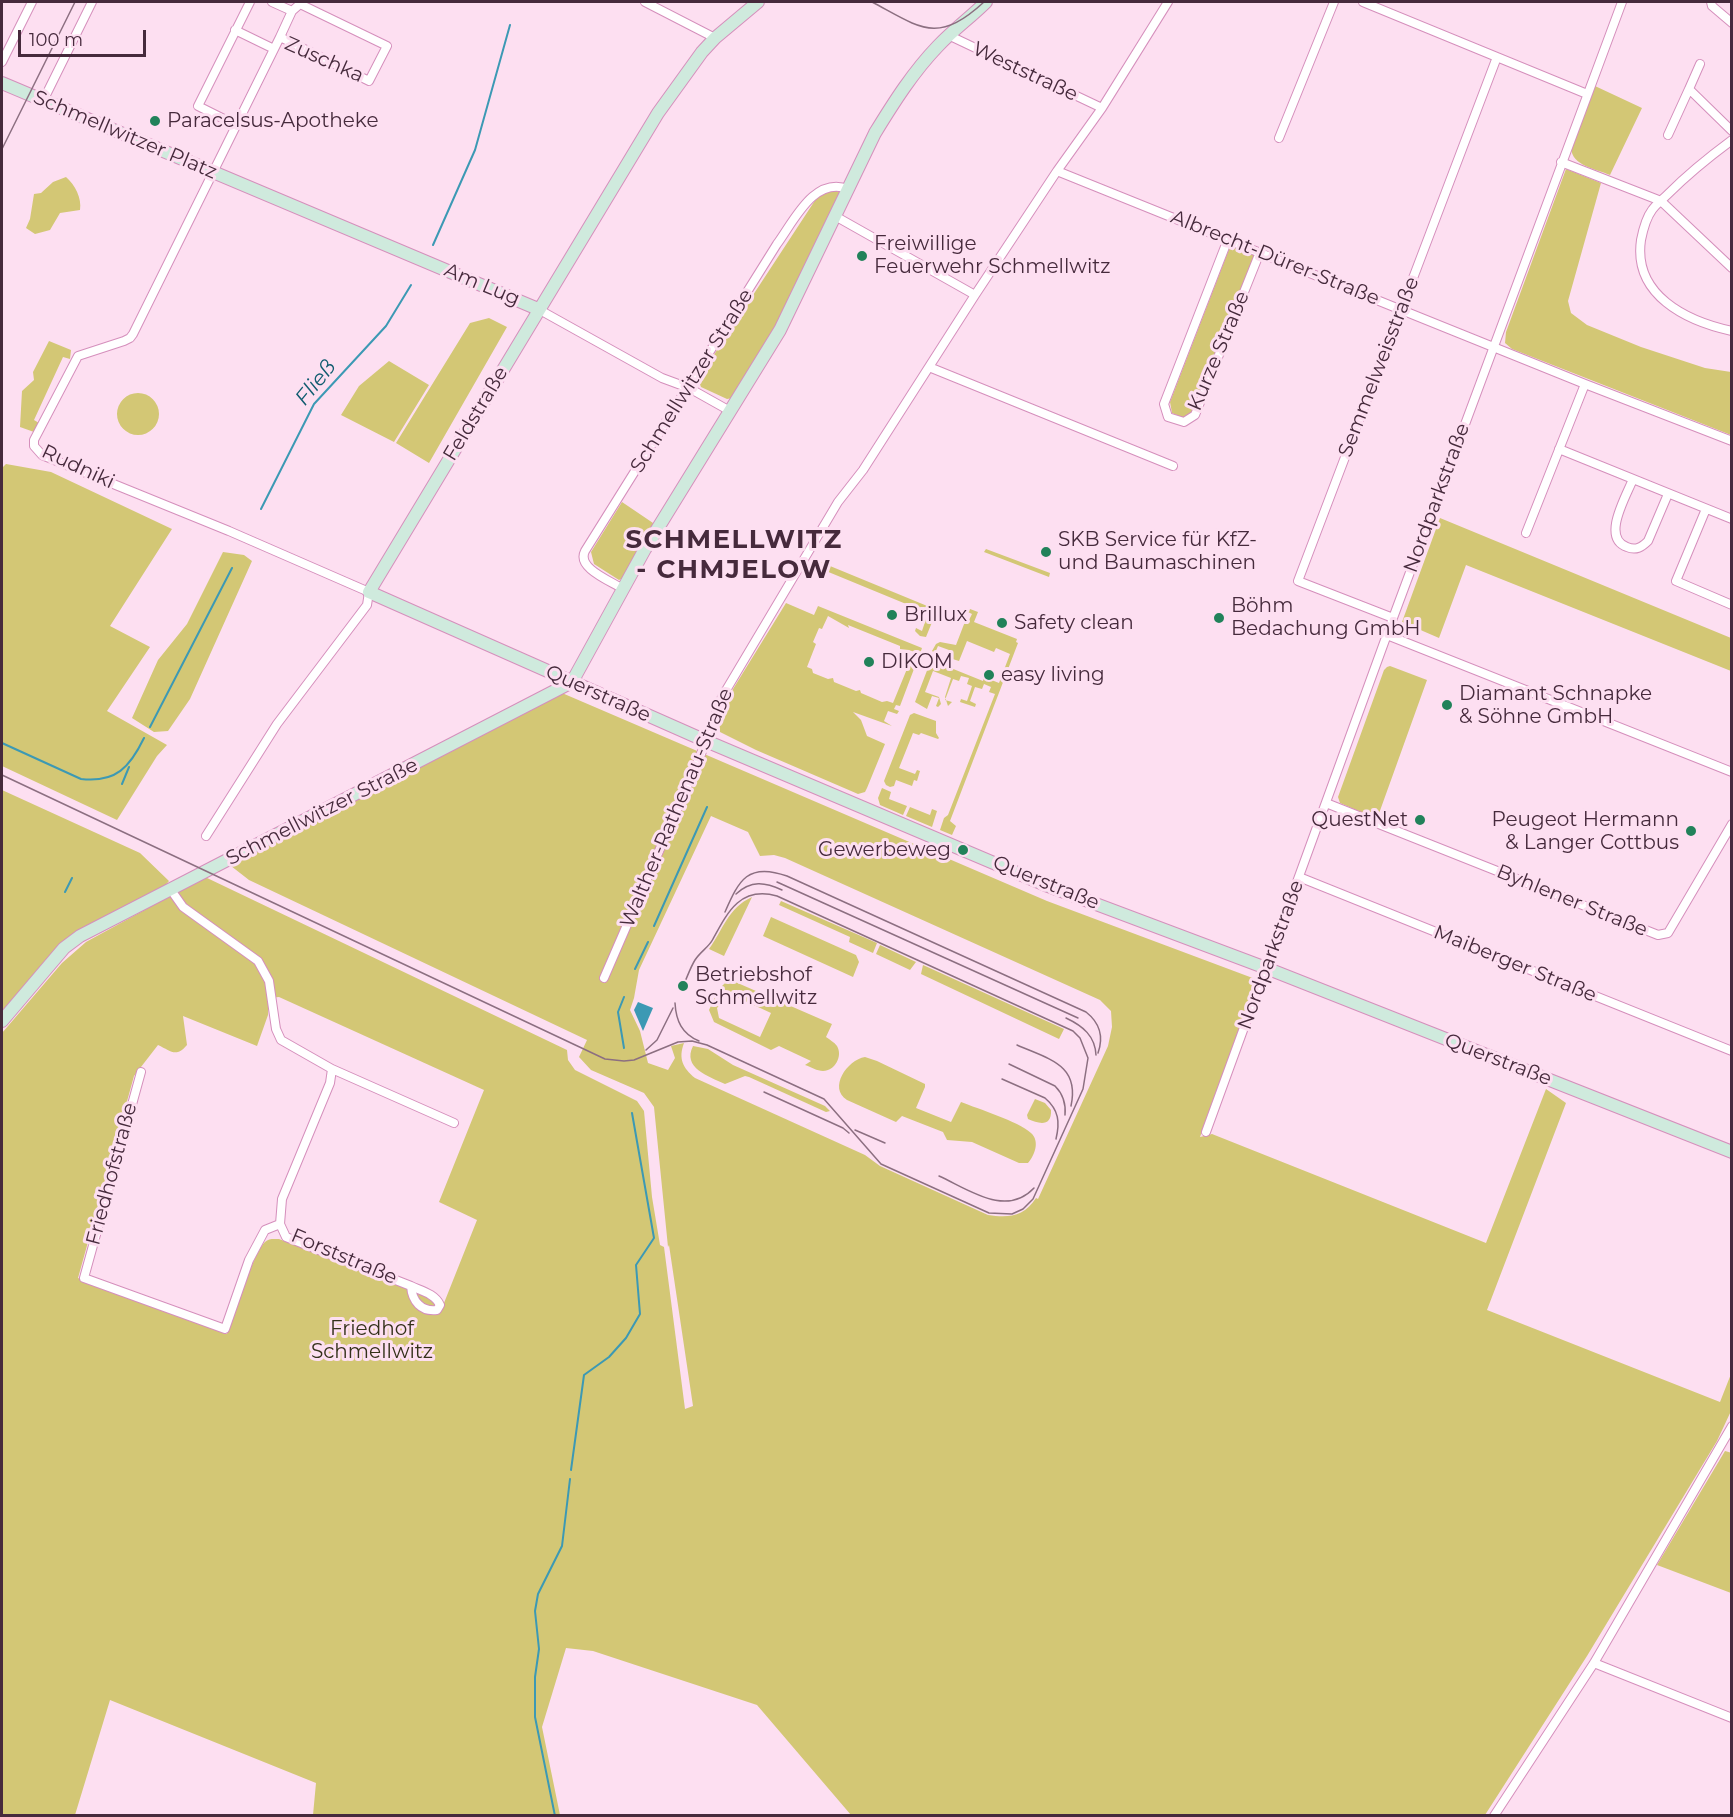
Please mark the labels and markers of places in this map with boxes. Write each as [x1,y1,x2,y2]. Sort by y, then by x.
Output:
place label: Paracelsus-Apotheke [167,109,378,133]
marker: Paracelsus-Apotheke [148,114,162,128]
place label: Freiwillige Feuerwehr Schmellwitz [874,232,1110,279]
marker: Freiwillige Feuerwehr Schmellwitz [855,249,869,263]
place label: SKB Service für KfZ- und Baumaschinen [1058,528,1257,575]
marker: SKB Service für KfZ- und Baumaschinen [1039,545,1053,559]
place label: Böhm Bedachung GmbH [1231,594,1421,641]
place label: Brillux [904,603,967,627]
marker: Brillux [885,608,899,622]
place label: Safety clean [1014,611,1134,635]
marker: Böhm Bedachung GmbH [1212,611,1226,625]
marker: Safety clean [995,616,1009,630]
place label: DIKOM [881,650,953,674]
marker: DIKOM [862,655,876,669]
place label: easy living [1001,663,1105,687]
marker: easy living [982,668,996,682]
place label: Diamant Schnapke & Söhne GmbH [1459,682,1652,729]
marker: Diamant Schnapke & Söhne GmbH [1440,698,1454,712]
place label: QuestNet [1311,808,1408,832]
place label: Peugeot Hermann & Langer Cottbus [1491,808,1679,855]
marker: QuestNet [1413,813,1427,827]
marker: Peugeot Hermann & Langer Cottbus [1684,824,1698,838]
place label: Gewerbeweg [818,838,951,862]
marker: Gewerbeweg [956,843,970,857]
place label: Betriebshof Schmellwitz [695,963,817,1010]
marker: Betriebshof Schmellwitz [676,979,690,993]

